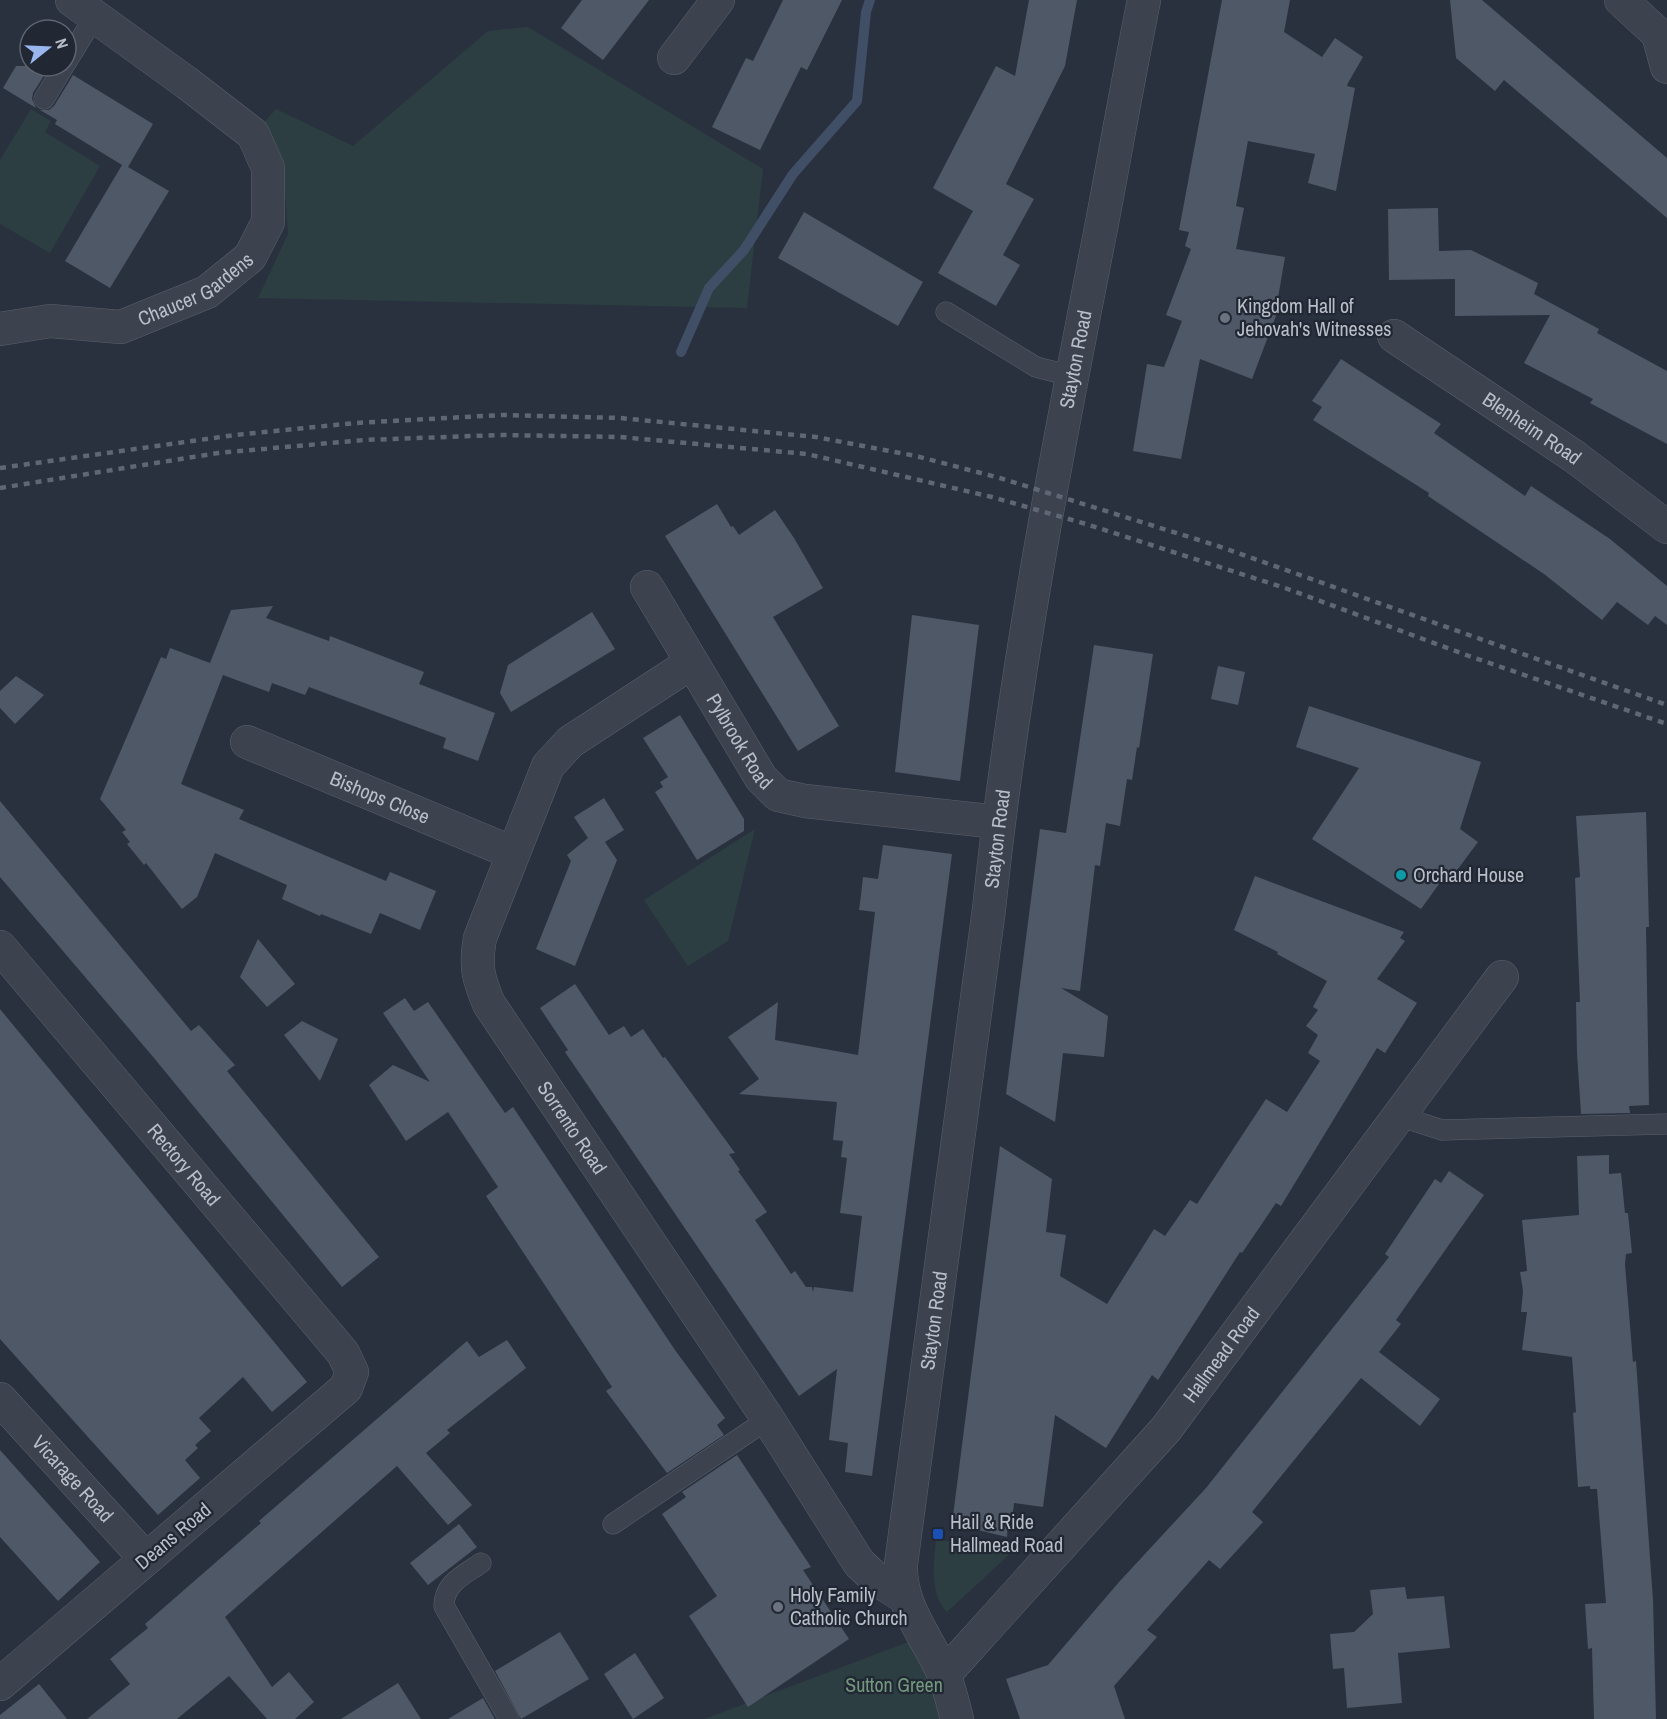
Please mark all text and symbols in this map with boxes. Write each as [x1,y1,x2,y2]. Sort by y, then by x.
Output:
north arrow [18,18,78,78]
text: N [50,35,74,51]
street label: Chaucer Gardens [134,246,259,332]
place label: Kingdom Hall of Jehovah's Witnesses [1237,292,1391,342]
street label: Stayton Road [1052,308,1098,411]
marker: Kingdom Hall of Jehovah's Witnesses [1218,311,1232,325]
street label: Blenheim Road [1478,385,1587,470]
street label: Pylbrook Road [701,688,779,795]
street label: Bishops Close [326,764,434,830]
street label: Stayton Road [977,788,1016,890]
place label: Orchard House [1413,861,1524,888]
marker: Orchard House [1394,868,1408,882]
street label: Sorrento Road [532,1076,614,1179]
street label: Rectory Road [142,1117,227,1211]
street label: Stayton Road [913,1269,953,1372]
street label: Hallmead Road [1176,1301,1265,1408]
street label: Vicarage Road [26,1429,120,1528]
street label: Deans Road [129,1496,216,1575]
place label: Hail & Ride Hallmead Road [950,1508,1063,1558]
marker: Hail & Ride Hallmead Road [931,1527,945,1541]
place label: Holy Family Catholic Church [790,1581,908,1631]
marker: Holy Family Catholic Church [771,1600,785,1614]
park label: Sutton Green [845,1671,943,1698]

